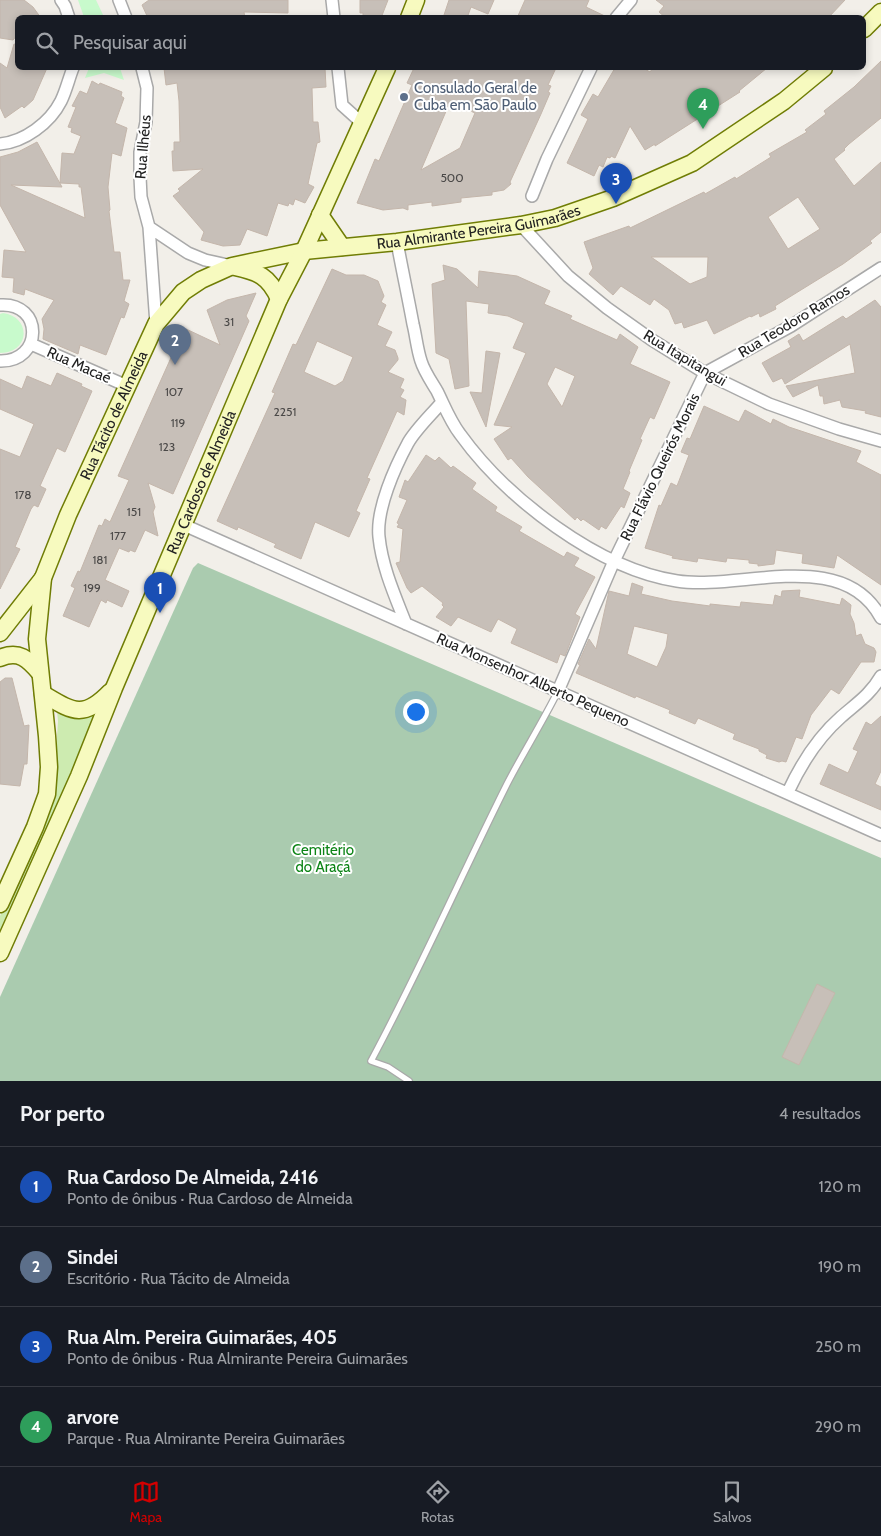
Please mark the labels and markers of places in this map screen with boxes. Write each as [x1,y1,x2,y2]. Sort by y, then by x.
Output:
place label: Consulado Geral de Cuba em São Paulo [414,79,537,114]
pin: 4 [687,88,719,129]
marker: Consulado Geral de Cuba em São Paulo [398,91,410,103]
pin: 3 [600,163,632,204]
pin: 2 [159,324,191,365]
pin: 1 [144,572,176,613]

